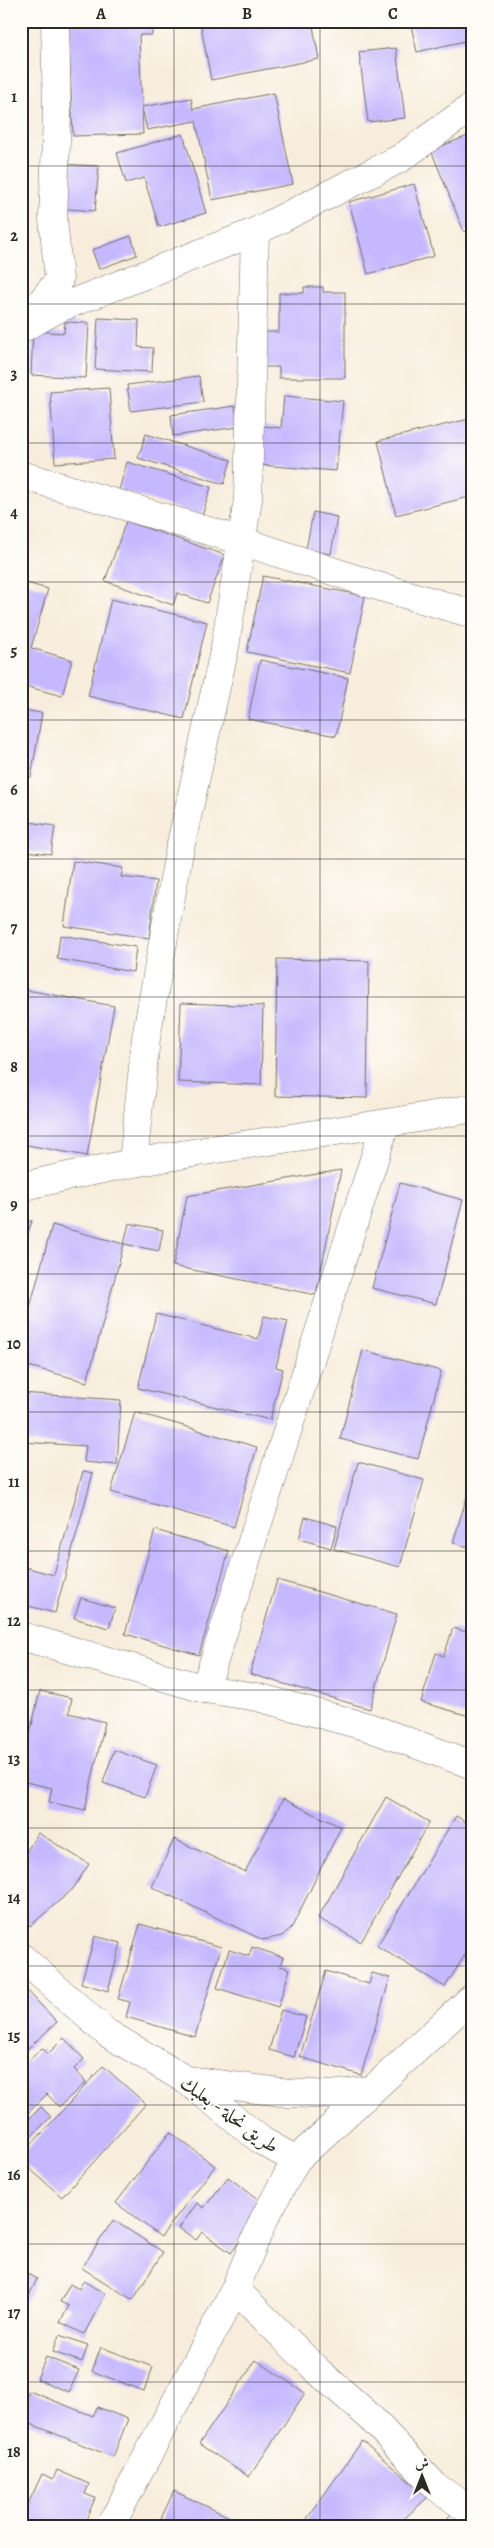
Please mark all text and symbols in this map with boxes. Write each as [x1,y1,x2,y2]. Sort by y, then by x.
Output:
text: A [95,3,107,25]
text: B [242,3,252,25]
text: C [388,3,398,25]
text: 1 [11,86,17,108]
text: 2 [10,225,18,247]
text: 3 [11,363,18,385]
text: 4 [10,502,18,524]
text: 5 [11,640,18,662]
text: 6 [10,779,18,801]
text: 7 [11,917,18,939]
text: 8 [10,1056,18,1078]
text: 9 [10,1194,18,1216]
text: 10 [7,1333,21,1355]
text: 11 [8,1471,20,1493]
text: 12 [7,1610,21,1632]
text: 13 [8,1748,20,1770]
text: 14 [7,1887,21,1909]
text: 15 [8,2025,20,2047]
street label: طريق نحلة - بعلبك [175,2069,285,2160]
text: 16 [7,2164,21,2186]
text: 17 [8,2302,20,2324]
text: 18 [7,2441,21,2463]
north arrow [396,2450,446,2500]
text: ش [415,2454,429,2473]

